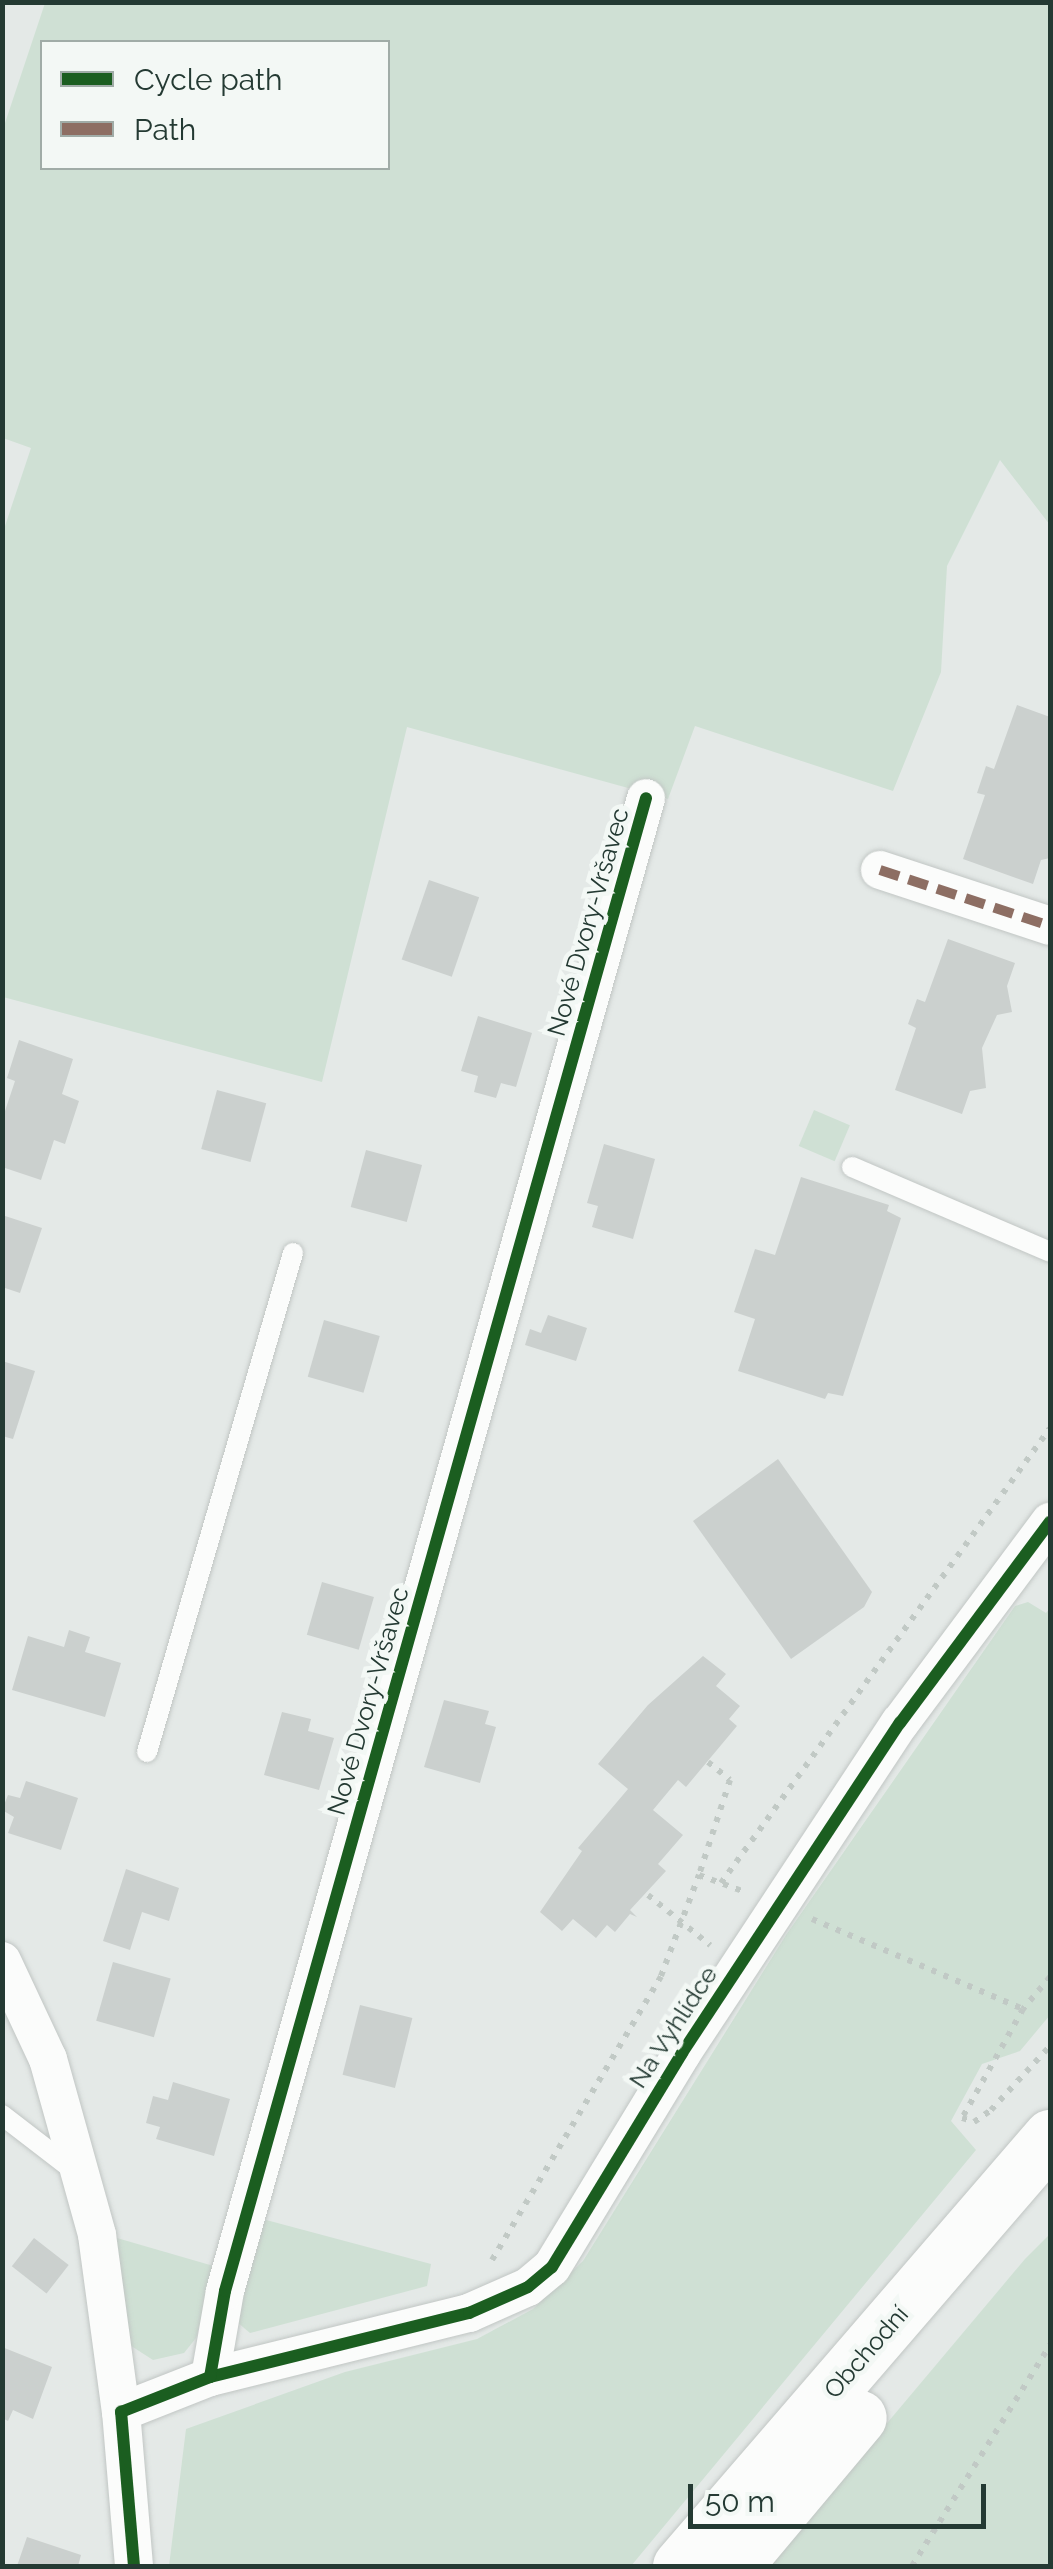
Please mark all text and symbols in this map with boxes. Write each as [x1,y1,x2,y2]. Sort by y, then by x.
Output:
legend [40,40,390,170]
text: Cycle path [134,62,282,97]
text: Path [134,112,196,147]
street label: Nové Dvory-Vršavec [541,804,635,1040]
street label: Nové Dvory-Vršavec [321,1583,415,1819]
street label: Na Vyhlídce [622,1960,724,2094]
street label: Obchodní [818,2300,914,2404]
scale bar [693,2464,990,2526]
text: 50 m [705,2484,775,2519]

